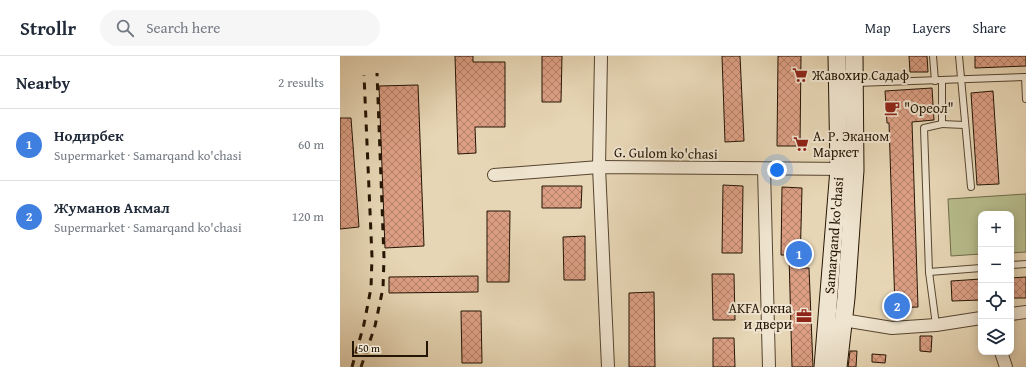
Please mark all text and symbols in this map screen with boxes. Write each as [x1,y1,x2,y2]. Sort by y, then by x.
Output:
search box [100,10,380,46]
text: Strollr [20,14,76,42]
icon: search [114,17,136,39]
text: Search here [146,17,220,38]
text: Map [865,18,891,38]
text: Layers [913,18,951,38]
text: Share [973,18,1006,38]
place label: Жавохир Садаф [811,65,909,85]
supermarket icon: Жавохир Садаф [791,66,809,84]
text: Nearby [16,70,70,95]
text: 2 results [278,73,324,92]
place label: "Ореол" [904,98,954,118]
cafe icon: "Ореол" [883,99,901,117]
text: Нодирбек [54,125,124,146]
place label: А. Р. Эканом Маркет [813,126,889,162]
text: 1 [26,135,32,154]
text: 60 m [298,135,324,154]
supermarket icon: А. Р. Эканом Маркет [792,135,810,153]
street label: G. Gulom ko'chasi [614,142,718,164]
text: Supermarket · Samarqand ko'chasi [54,146,242,165]
your location [767,160,787,180]
street label: Samarqand ko'chasi [819,176,848,295]
text: Жуманов Акмал [54,197,170,218]
text: 2 [26,207,32,226]
text: 120 m [292,207,324,226]
map controls [978,211,1014,355]
button: + [978,211,1014,247]
text: Supermarket · Samarqand ko'chasi [54,218,242,237]
pin: 1 [786,239,812,269]
button: − [978,247,1014,283]
button: locate [978,283,1014,319]
pin: 2 [884,291,910,321]
place label: AKFA окна и двери [729,298,792,334]
office icon: AKFA окна и двери [795,307,813,325]
button: layers [978,319,1014,355]
scale bar [352,339,428,358]
text: 50 m [358,340,380,356]

